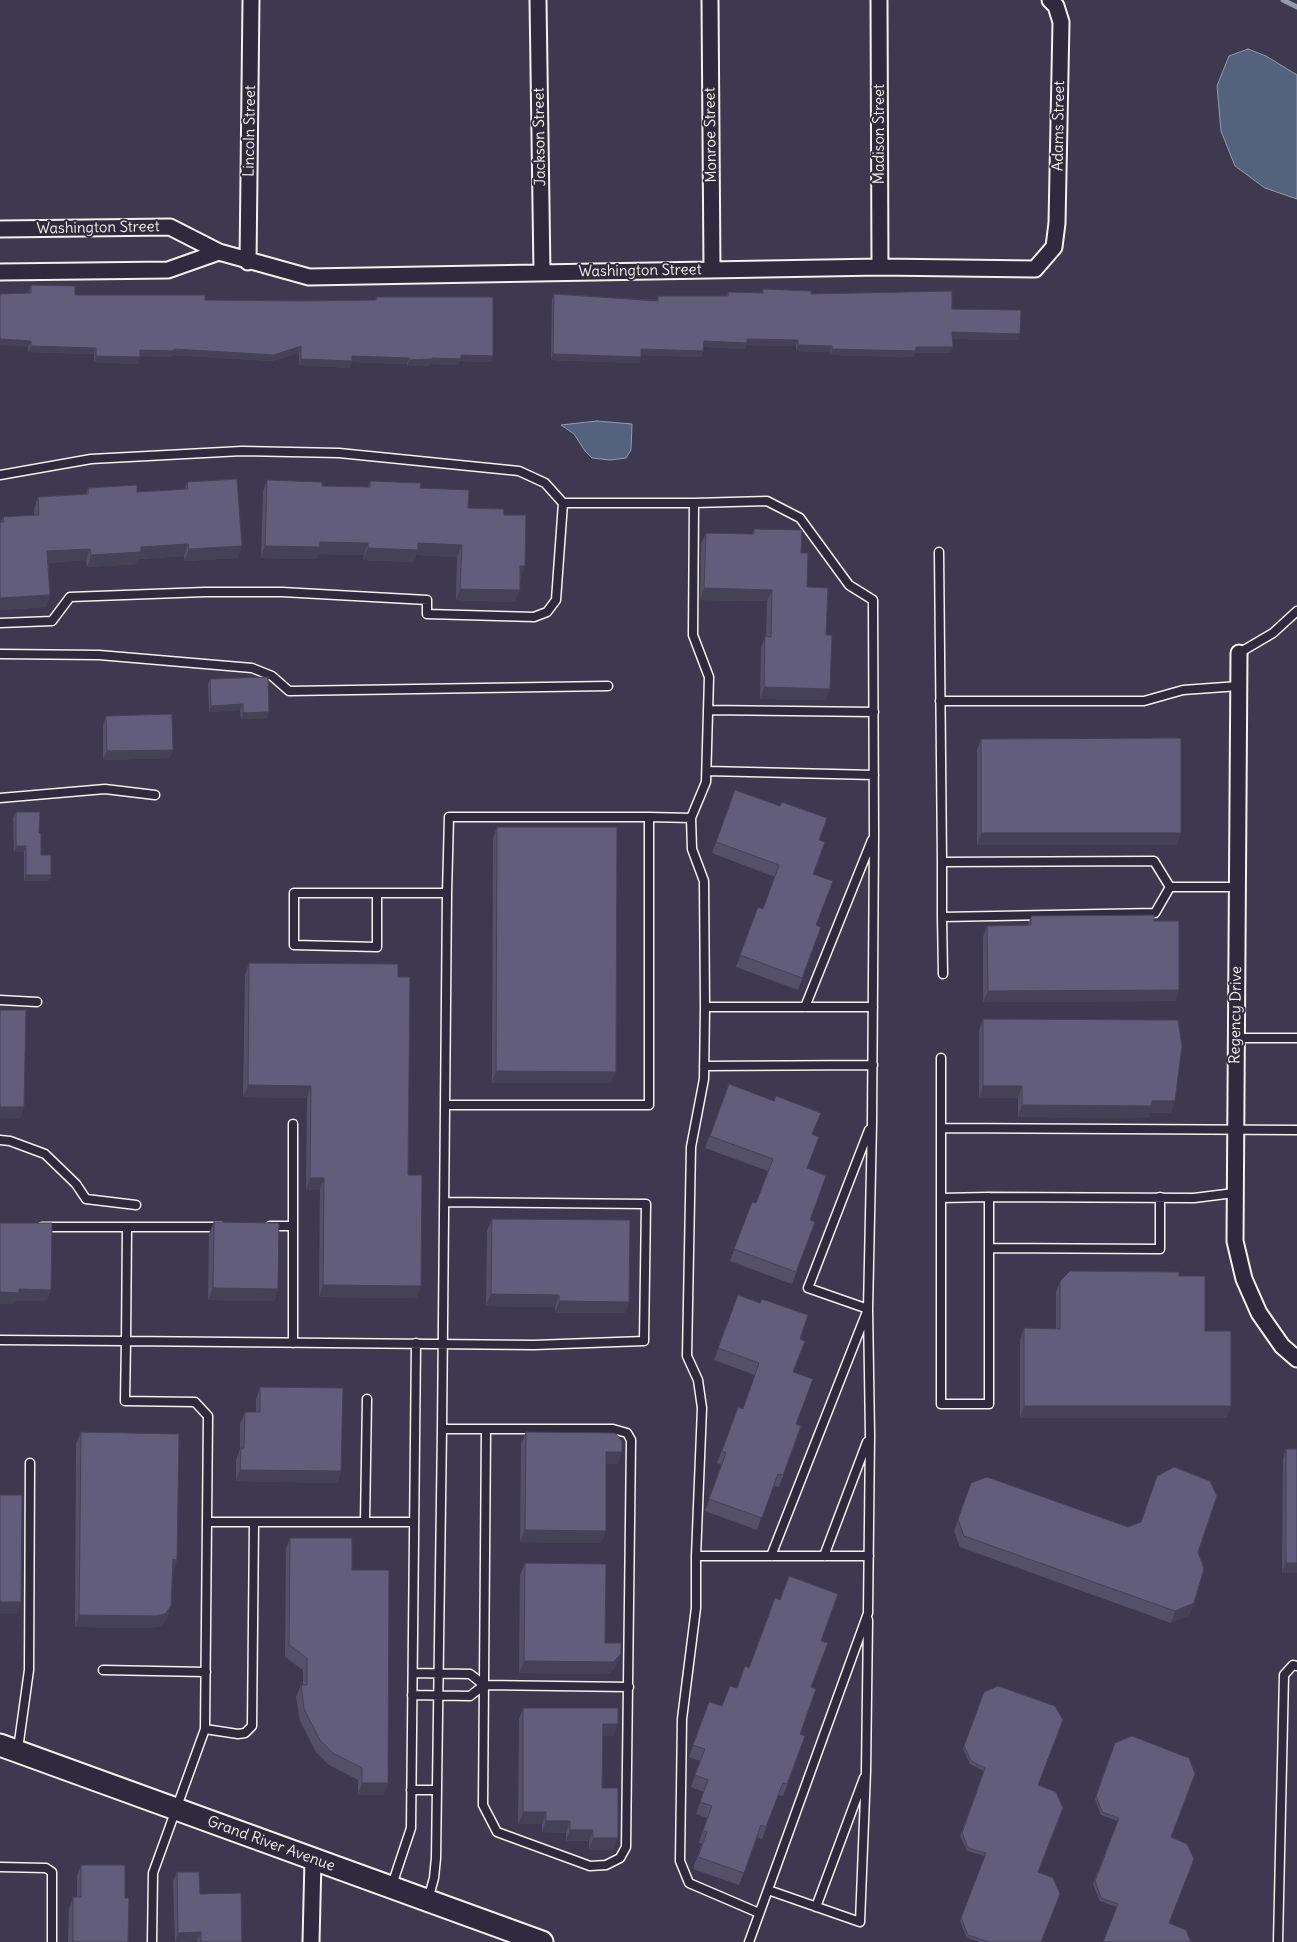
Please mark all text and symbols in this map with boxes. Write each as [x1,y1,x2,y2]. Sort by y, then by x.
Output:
street label: Adams Street [1049,81,1069,171]
street label: Madison Street [871,84,889,184]
street label: Lincoln Street [240,85,260,177]
street label: Jackson Street [530,87,550,187]
street label: Monroe Street [701,87,721,183]
street label: Washington Street [36,218,160,238]
street label: Washington Street [578,261,702,281]
street label: Regency Drive [1226,966,1246,1064]
street label: Grand River Avenue [205,1813,337,1875]

